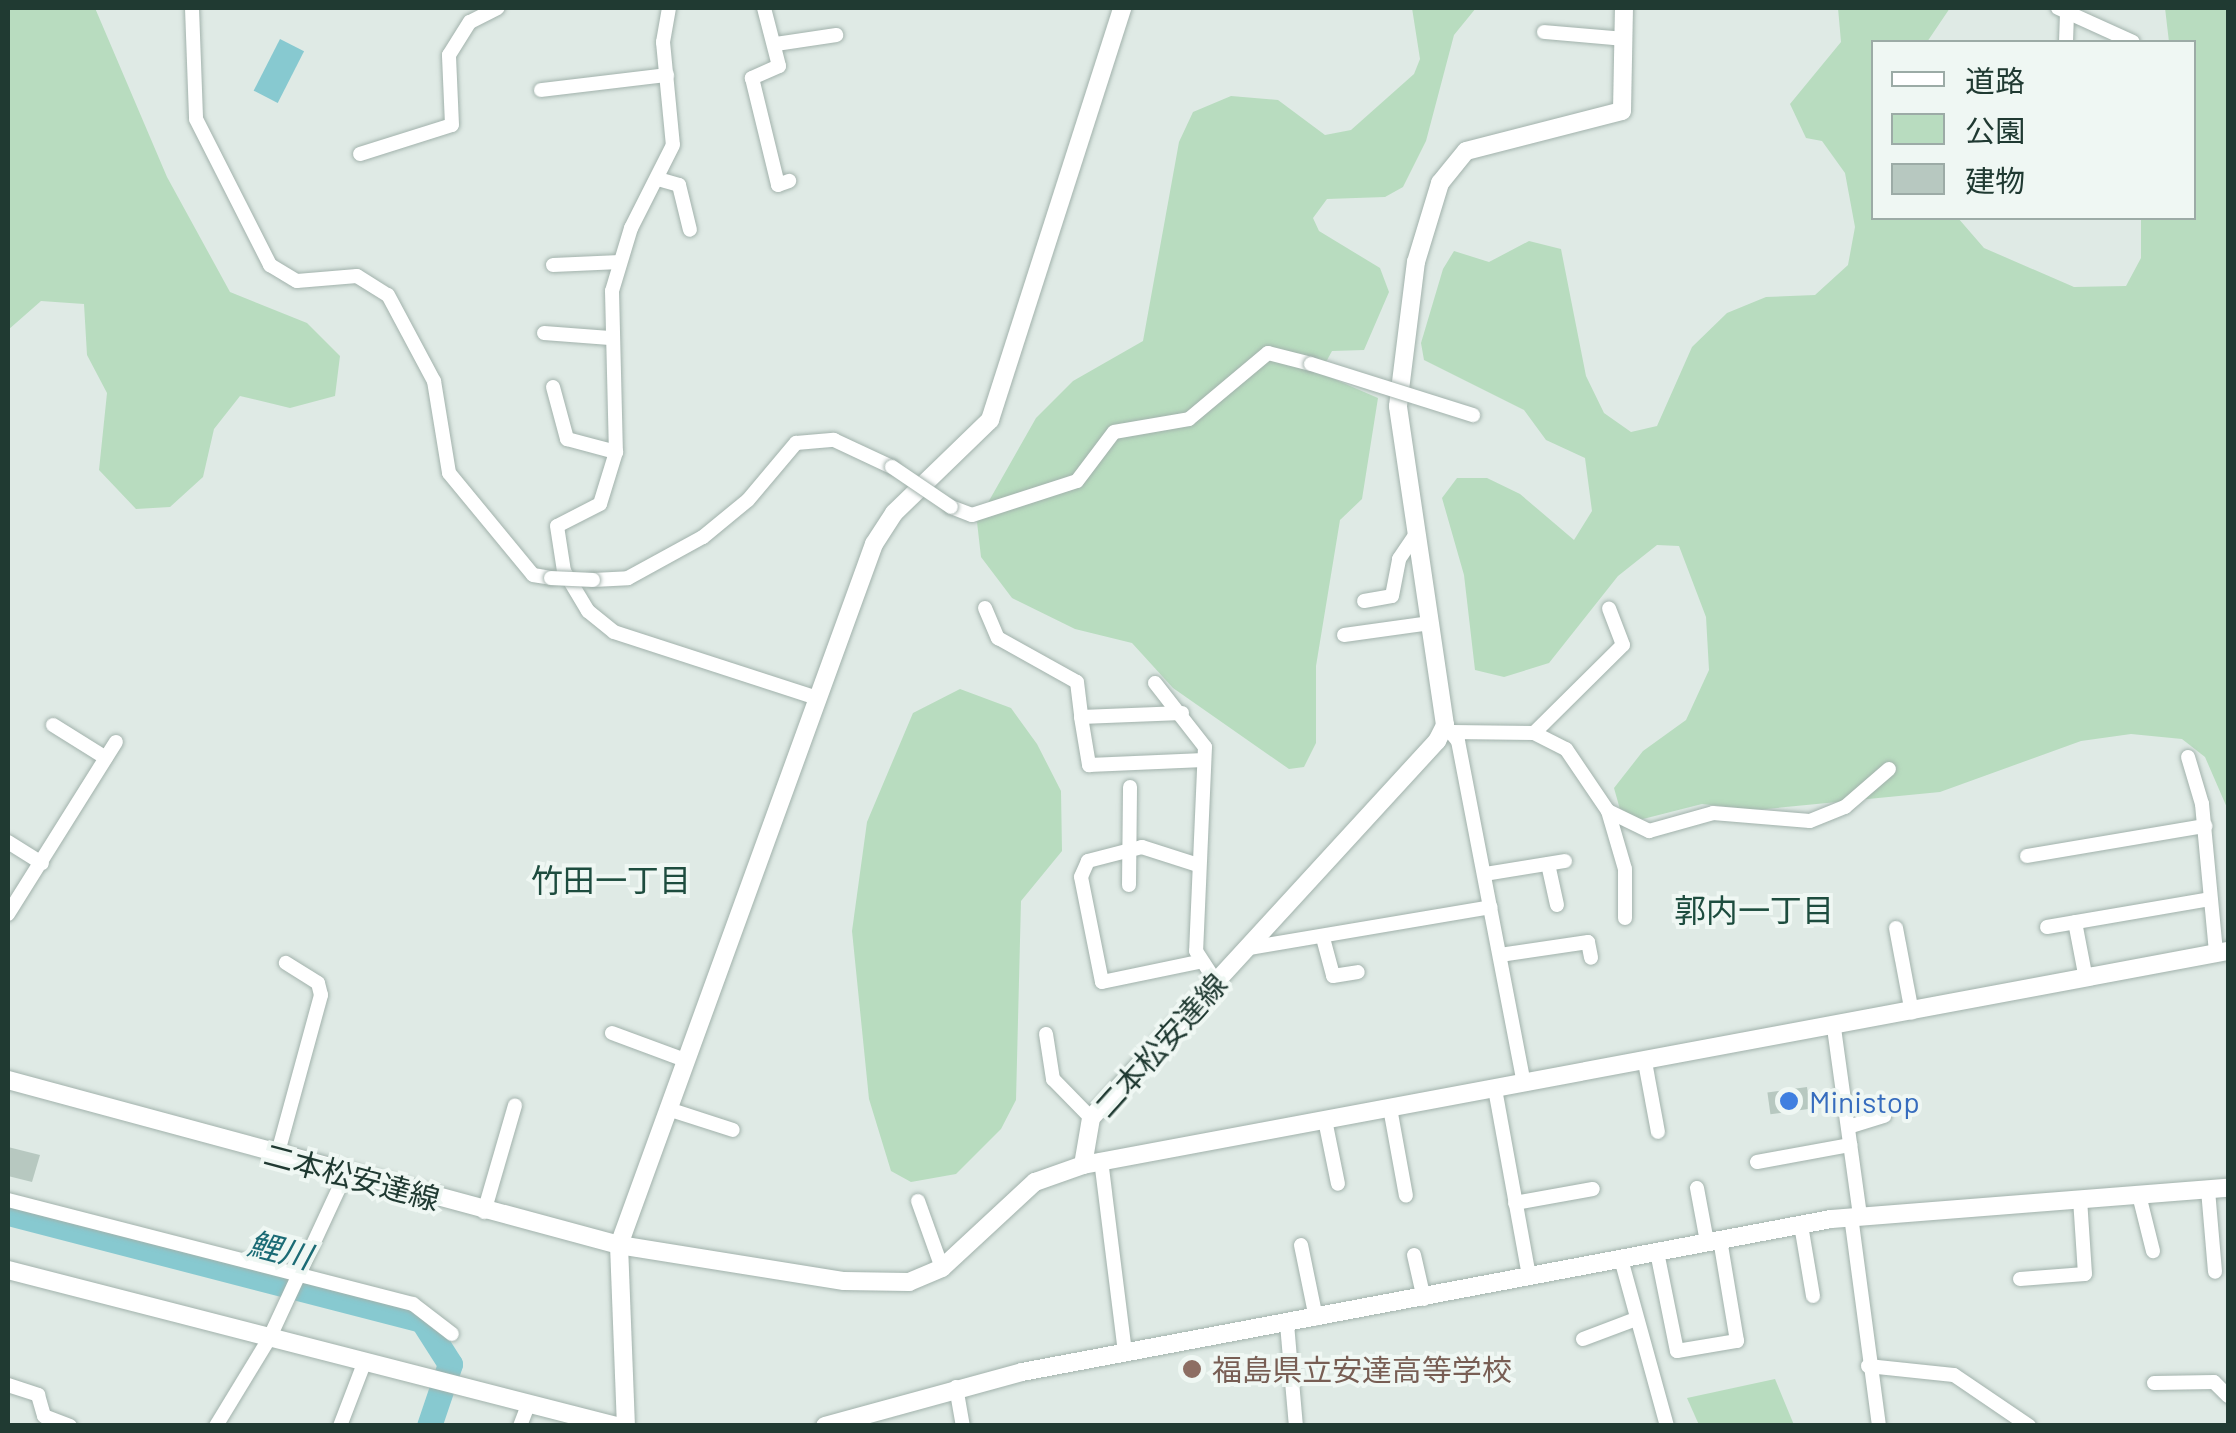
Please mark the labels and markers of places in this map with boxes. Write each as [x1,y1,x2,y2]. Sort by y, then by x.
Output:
place label: Ministop [1809,1083,1920,1119]
marker: Ministop [1778,1090,1800,1112]
place label: 福島県立安達高等学校 [1212,1351,1512,1387]
marker: 福島県立安達高等学校 [1181,1358,1203,1380]

